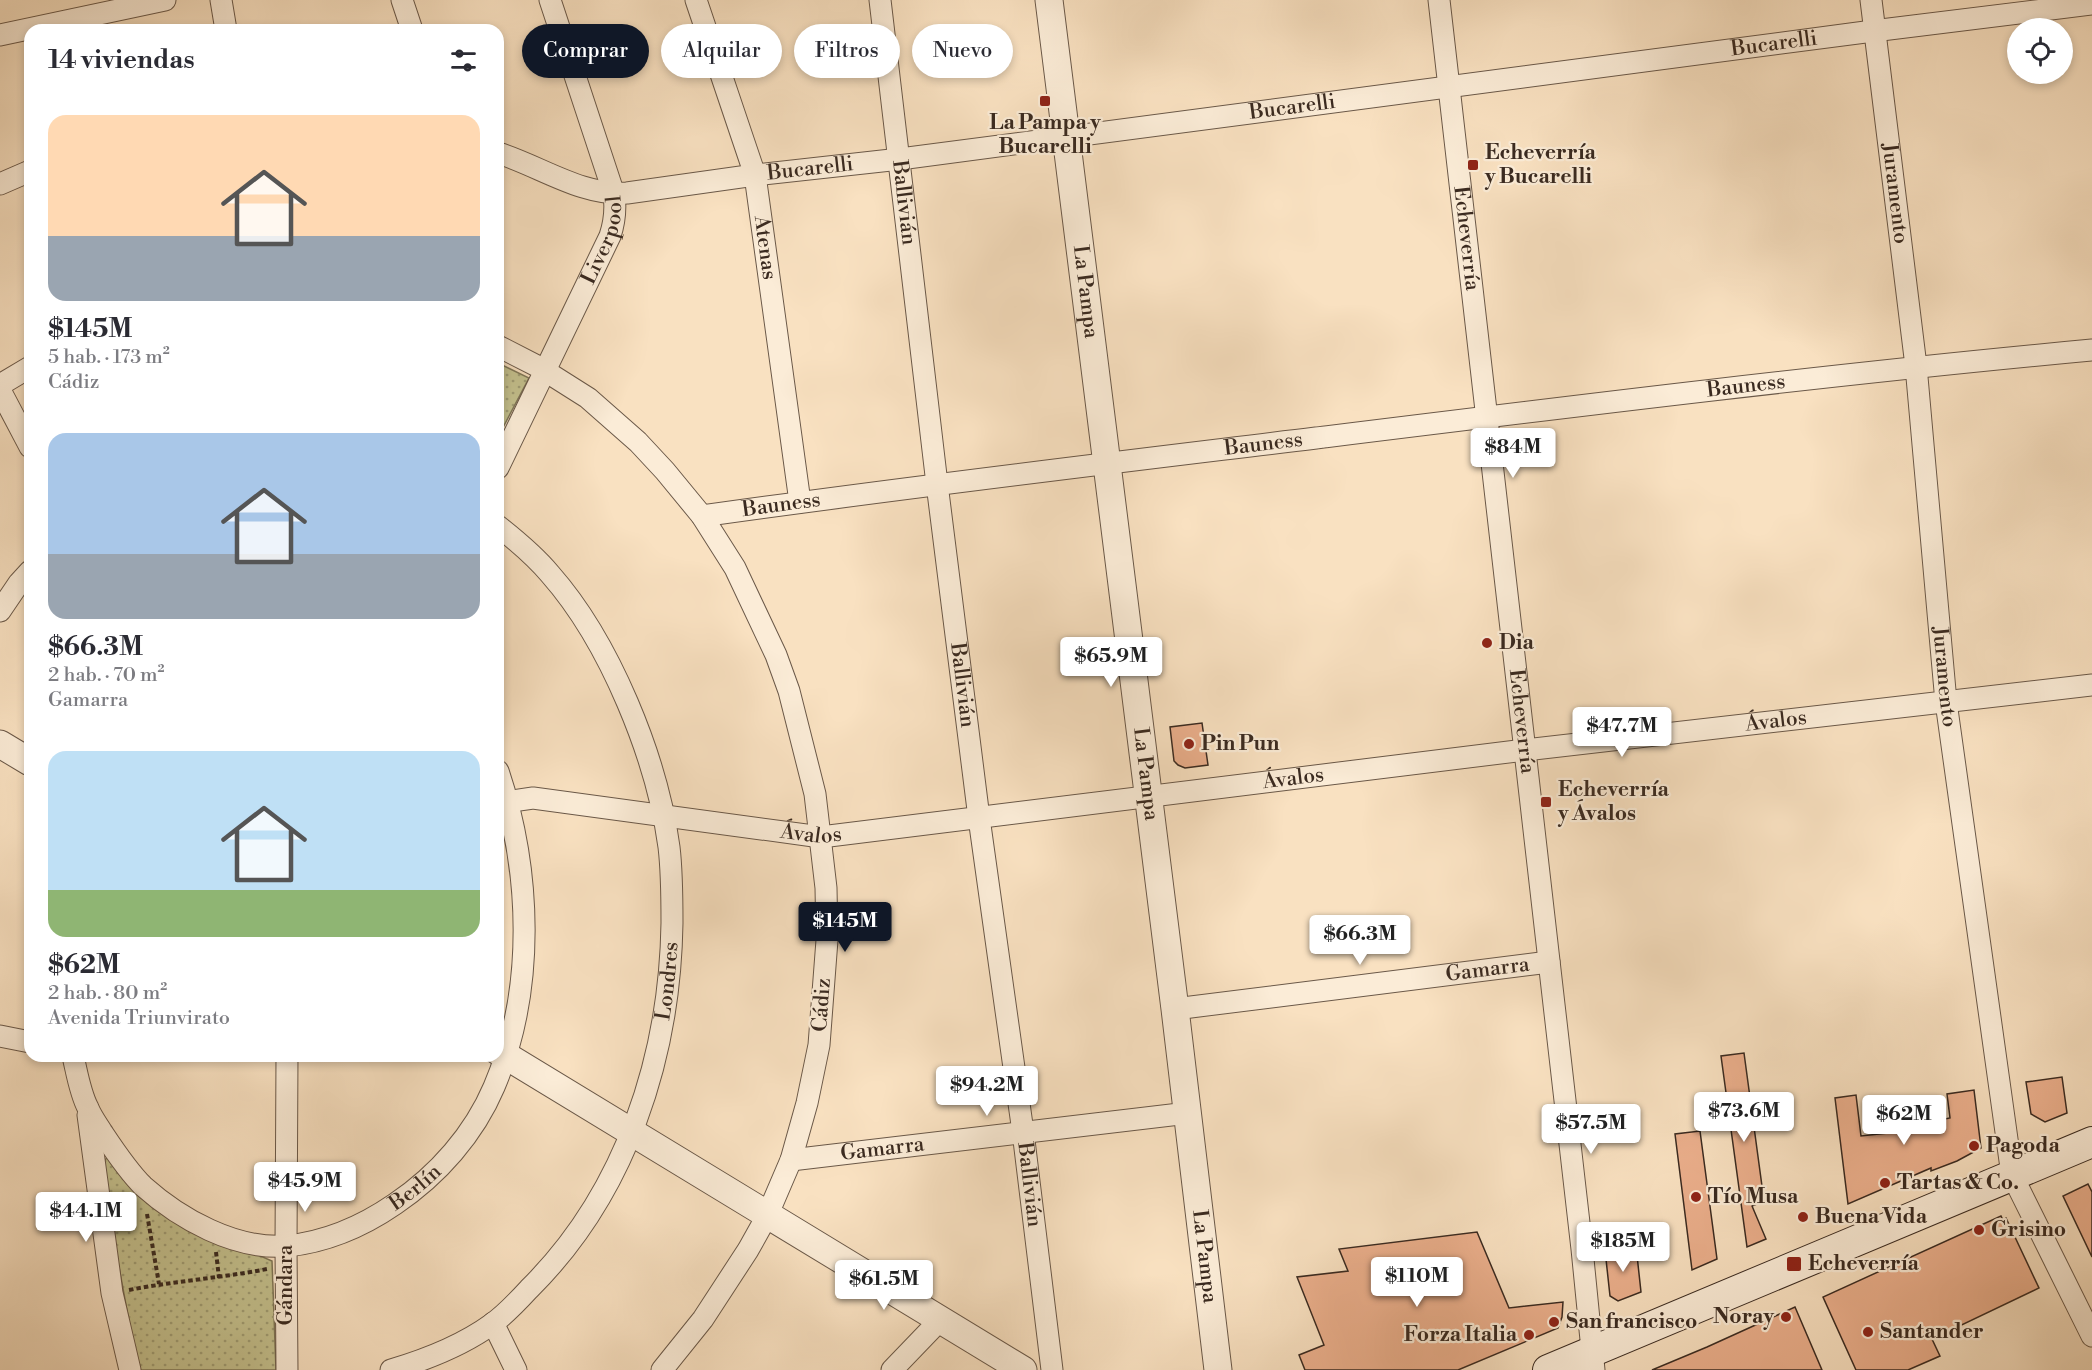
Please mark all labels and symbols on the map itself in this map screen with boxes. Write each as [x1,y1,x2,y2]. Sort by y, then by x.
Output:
street label: Bucarelli [1728,25,1819,63]
street label: Bucarelli [1246,89,1337,126]
marker: La Pampa y Bucarelli [1038,94,1052,108]
place label: La Pampa y Bucarelli [989,110,1101,160]
place label: Echeverría y Bucarelli [1484,140,1597,190]
street label: Juramento [1876,141,1914,245]
street label: Bucarelli [765,151,855,187]
street label: Ballivián [886,158,922,247]
marker: Echeverría y Bucarelli [1466,158,1480,172]
street label: Echeverría [1447,185,1485,293]
street label: Liverpool [576,194,628,289]
street label: Atenas [748,213,782,281]
street label: La Pampa [1067,244,1104,340]
street label: Bauness [1704,369,1787,404]
street label: Bauness [1222,427,1304,462]
pin: $84M [1477,428,1549,479]
street label: Bauness [739,487,822,523]
street label: Juramento [1926,624,1962,729]
place label: Dia [1499,630,1534,656]
marker: Dia [1480,636,1494,650]
pin: $65.9M [1062,637,1160,688]
street label: Ballivián [944,640,981,730]
street label: Echeverría [1503,667,1541,775]
street label: Ávalos [1743,705,1808,738]
pin: $47.7M [1573,707,1671,758]
street label: La Pampa [1127,726,1164,823]
place label: Pin Pun [1201,731,1279,757]
marker: Pin Pun [1182,737,1196,751]
street label: Ávalos [1260,762,1326,795]
place label: Echeverría y Ávalos [1557,777,1670,827]
marker: Echeverría y Ávalos [1539,795,1553,809]
street label: Ávalos [778,817,843,850]
pin: $145M [803,902,887,953]
pin: $66.3M [1311,915,1409,966]
street label: Londres [650,941,684,1022]
street label: Gamarra [1444,952,1531,988]
street label: Cádiz [807,977,837,1033]
pin: $94.2M [938,1066,1036,1117]
pin: $73.6M [1695,1092,1793,1143]
pin: $62M [1868,1095,1940,1146]
pin: $57.5M [1542,1104,1640,1155]
street label: Gamarra [839,1131,926,1167]
place label: Pagoda [1986,1133,2061,1159]
marker: Pagoda [1967,1139,1981,1153]
street label: Ballivián [1011,1140,1048,1229]
street label: Berlín [384,1159,447,1217]
pin: $45.9M [256,1162,354,1213]
place label: Tartas & Co. [1897,1170,2019,1196]
marker: Tartas & Co. [1878,1176,1892,1190]
place label: Tío Musa [1708,1184,1799,1210]
marker: Tío Musa [1689,1190,1703,1204]
pin: $44.1M [37,1192,135,1243]
place label: Buena Vida [1815,1204,1928,1230]
street label: La Pampa [1186,1208,1223,1305]
marker: Buena Vida [1796,1210,1810,1224]
place label: Grisino [1991,1217,2066,1243]
pin: $185M [1581,1222,1665,1273]
marker: Grisino [1972,1223,1986,1237]
street label: Gándara [273,1244,299,1325]
place label: Echeverría [1808,1251,1920,1277]
marker: Echeverría [1785,1255,1803,1273]
pin: $110M [1375,1257,1459,1308]
pin: $61.5M [835,1260,933,1311]
place label: Noray [1713,1304,1774,1330]
place label: San francisco [1566,1309,1697,1335]
marker: Noray [1779,1310,1793,1324]
marker: San francisco [1547,1315,1561,1329]
place label: Santander [1880,1319,1984,1345]
place label: Forza Italia [1404,1322,1518,1348]
marker: Santander [1861,1325,1875,1339]
marker: Forza Italia [1522,1328,1536,1342]

